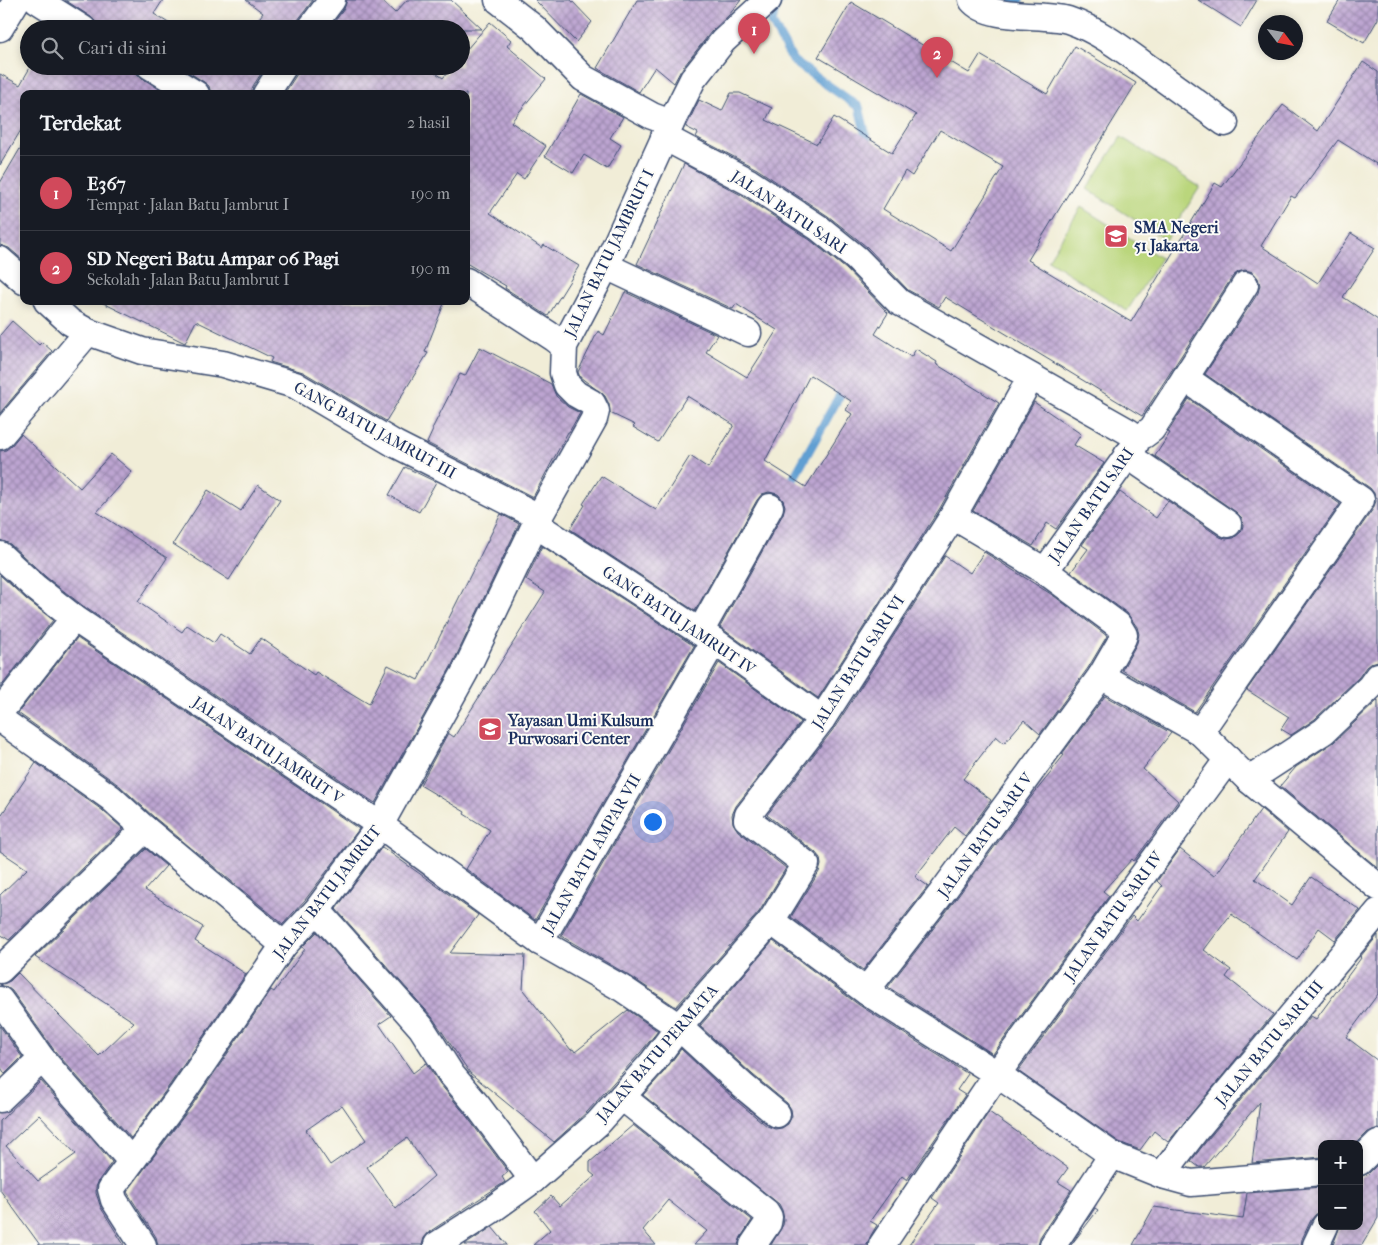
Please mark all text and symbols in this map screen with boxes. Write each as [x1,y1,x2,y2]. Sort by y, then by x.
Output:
pin: 1 [738,13,770,54]
north arrow [1258,15,1303,60]
search box [20,20,470,75]
icon: search [38,34,66,62]
text: Cari di sini [78,37,167,59]
pin: 2 [921,37,953,78]
text: Terdekat [40,111,121,135]
text: 2 hasil [407,113,450,132]
street label: JALAN BATU SARI [726,165,851,258]
street label: JALAN BATU JAMBRUT I [559,166,658,342]
text: E367 [87,173,126,195]
text: 1 [53,184,59,203]
text: 190 m [410,184,450,203]
text: Tempat · Jalan Batu Jambrut I [87,195,289,214]
place label: SMA Negeri 51 Jakarta [1134,218,1219,256]
school or university icon: SMA Negeri 51 Jakarta [1103,223,1129,249]
text: SD Negeri Batu Ampar 06 Pagi [87,248,339,270]
text: 2 [52,259,60,278]
text: 190 m [410,259,450,278]
text: Sekolah · Jalan Batu Jambrut I [87,270,289,289]
street label: GANG BATU JAMRUT III [291,377,459,483]
street label: JALAN BATU SARI [1043,444,1138,568]
street label: GANG BATU JAMRUT IV [599,562,760,679]
street label: JALAN BATU SARI VI [807,592,908,734]
street label: JALAN BATU JAMRUT V [187,691,348,808]
place label: Yayasan Umi Kulsum Purwosari Center [507,711,654,748]
school or university icon: Yayasan Umi Kulsum Purwosari Center [477,716,503,742]
street label: JALAN BATU SARI V [932,769,1037,903]
street label: JALAN BATU AMPAR VII [536,771,645,939]
your location [640,809,666,835]
street label: JALAN BATU JAMRUT [268,821,385,964]
street label: JALAN BATU SARI IV [1058,847,1167,986]
street label: JALAN BATU SARI III [1210,976,1327,1111]
street label: JALAN BATU PERMATA [591,980,722,1127]
map controls [1318,1140,1363,1230]
button: + [1318,1140,1363,1185]
button: − [1318,1185,1363,1230]

